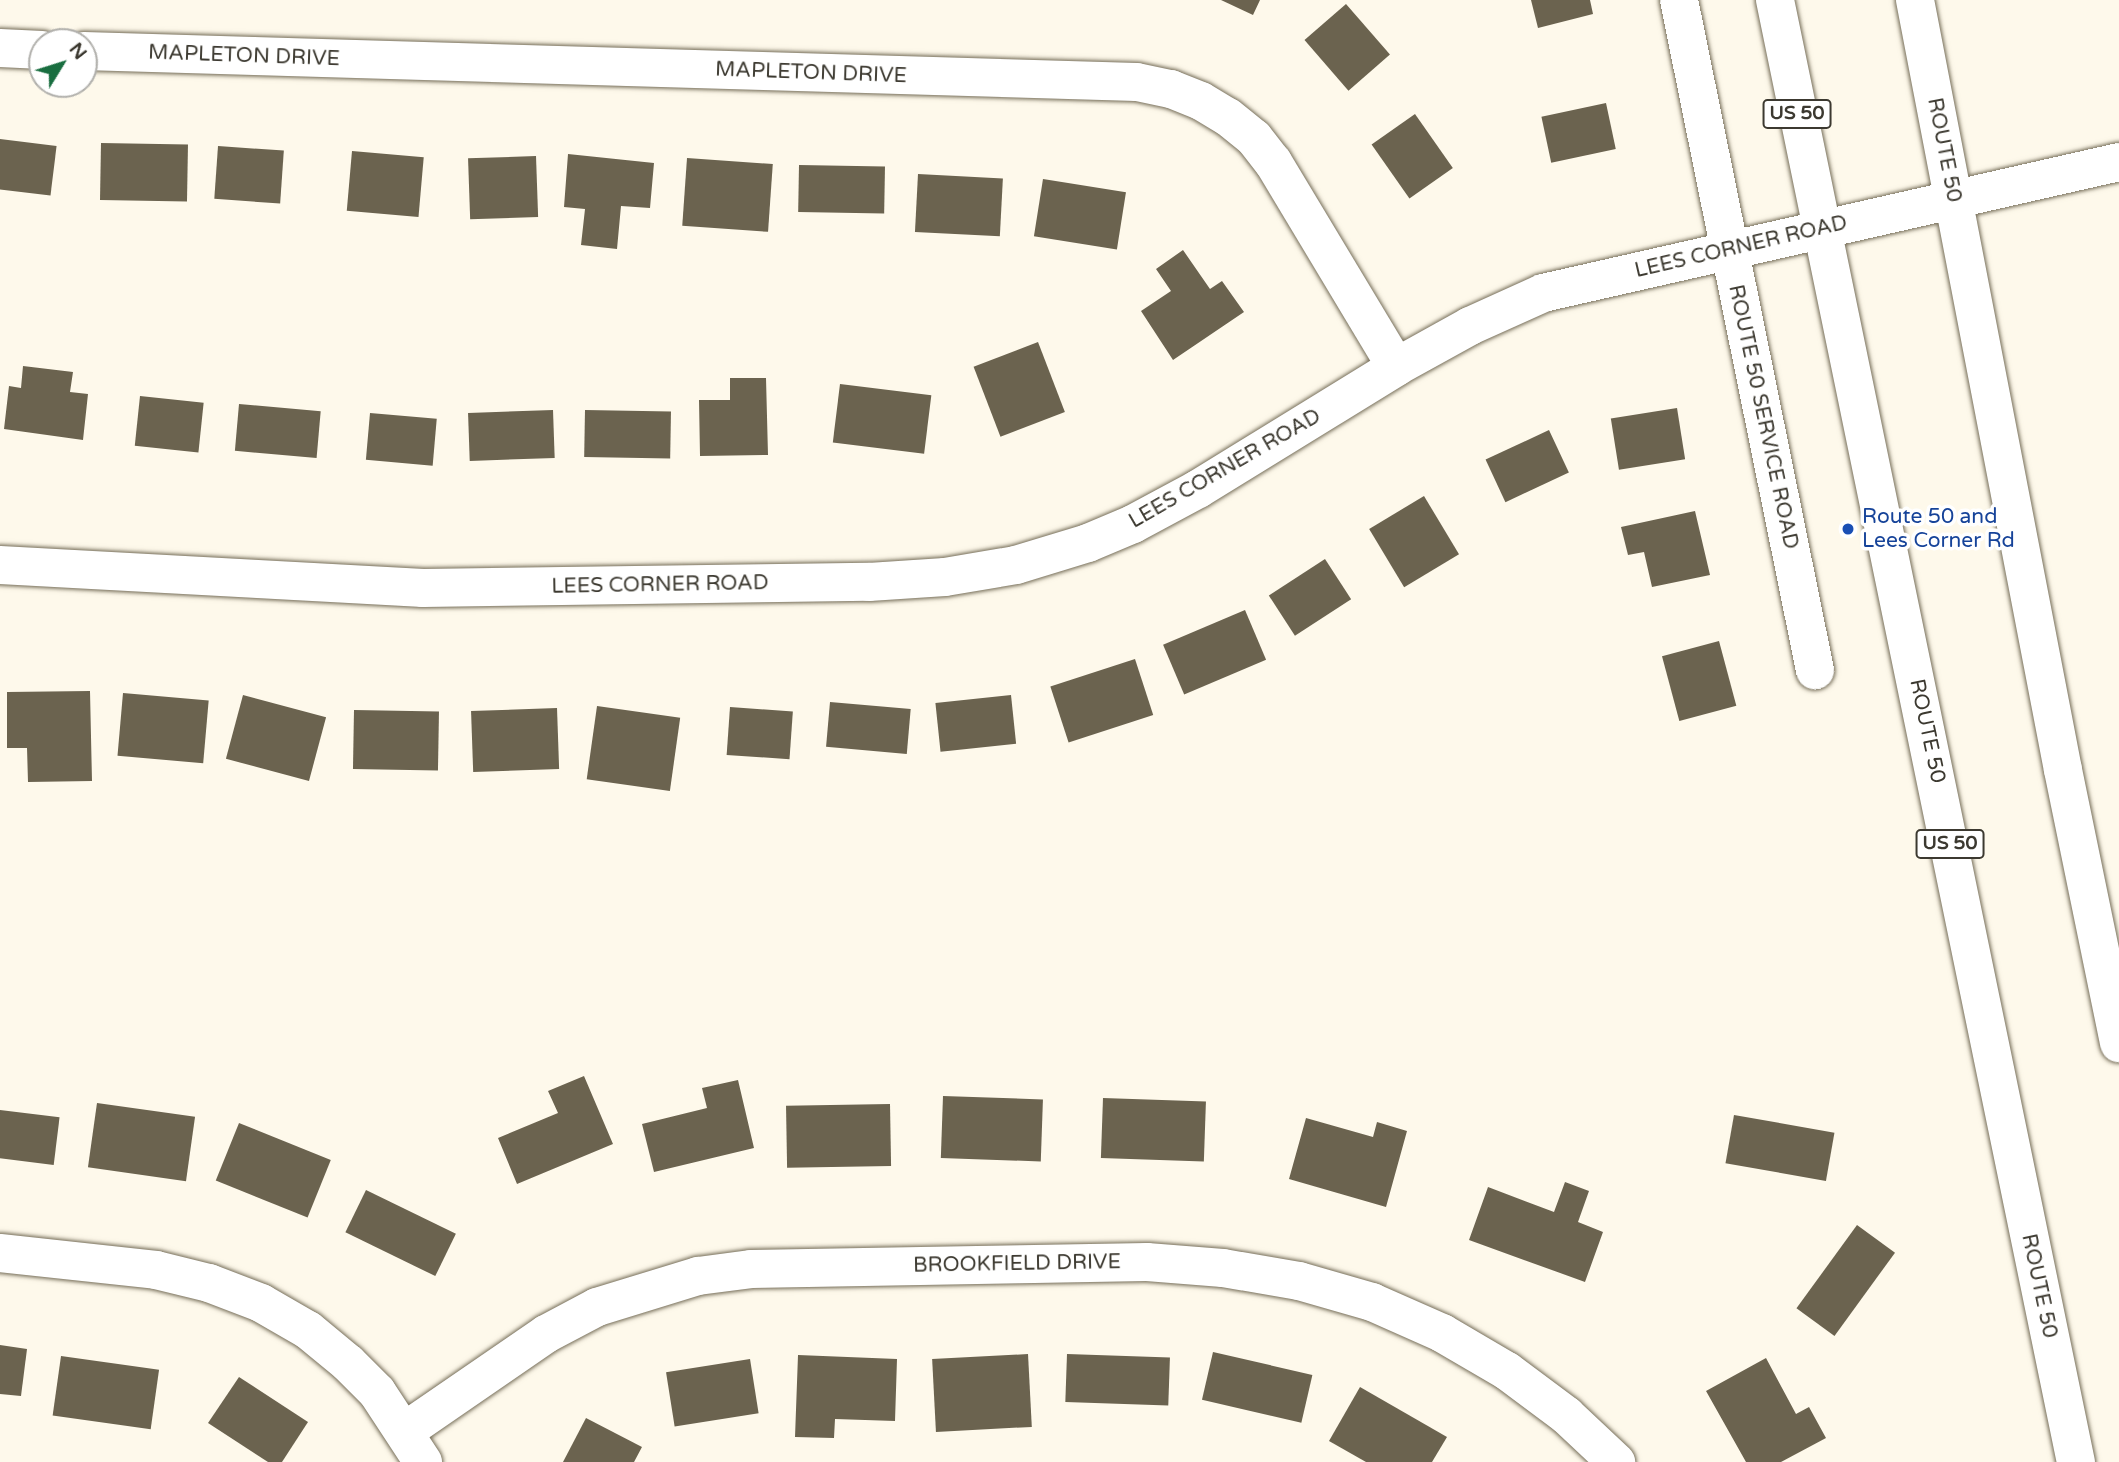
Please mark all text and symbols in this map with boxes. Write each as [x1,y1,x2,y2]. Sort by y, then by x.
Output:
north arrow [28,28,98,98]
text: N [65,39,91,64]
street label: MAPLETON DRIVE [148,40,340,72]
street label: MAPLETON DRIVE [715,57,907,89]
street label: ROUTE 50 [1922,96,1966,204]
road number: US 50 [1762,98,1832,130]
street label: LEES CORNER ROAD [1632,210,1850,284]
street label: ROUTE 50 SERVICE ROAD [1723,282,1803,552]
street label: LEES CORNER ROAD [1125,404,1325,534]
place label: Route 50 and Lees Corner Rd [1862,504,2015,554]
marker: Route 50 and Lees Corner Rd [1840,521,1856,537]
street label: LEES CORNER ROAD [551,571,769,599]
street label: ROUTE 50 [1904,677,1950,785]
road number: US 50 [1915,828,1985,860]
street label: ROUTE 50 [2016,1232,2062,1340]
street label: BROOKFIELD DRIVE [913,1250,1121,1278]

